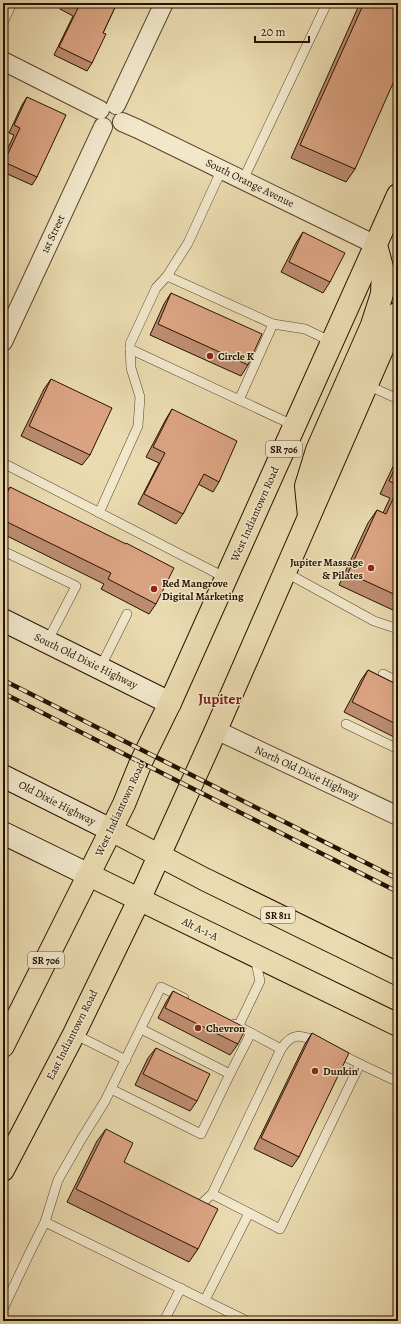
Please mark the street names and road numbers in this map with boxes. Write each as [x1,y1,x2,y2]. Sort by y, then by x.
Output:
street label: South Orange Avenue [203,155,297,211]
street label: 1st Street [38,212,69,256]
road number: SR 706 [266,441,302,457]
street label: West Indiantown Road [227,464,283,565]
street label: South Old Dixie Highway [32,629,140,693]
street label: North Old Dixie Highway [252,742,362,804]
street label: West Indiantown Road [91,759,148,859]
street label: Old Dixie Highway [16,777,98,829]
road number: SR 811 [261,907,295,923]
street label: Alt A-1-A [178,913,221,944]
road number: SR 706 [28,952,64,968]
street label: East Indiantown Road [43,987,101,1083]

